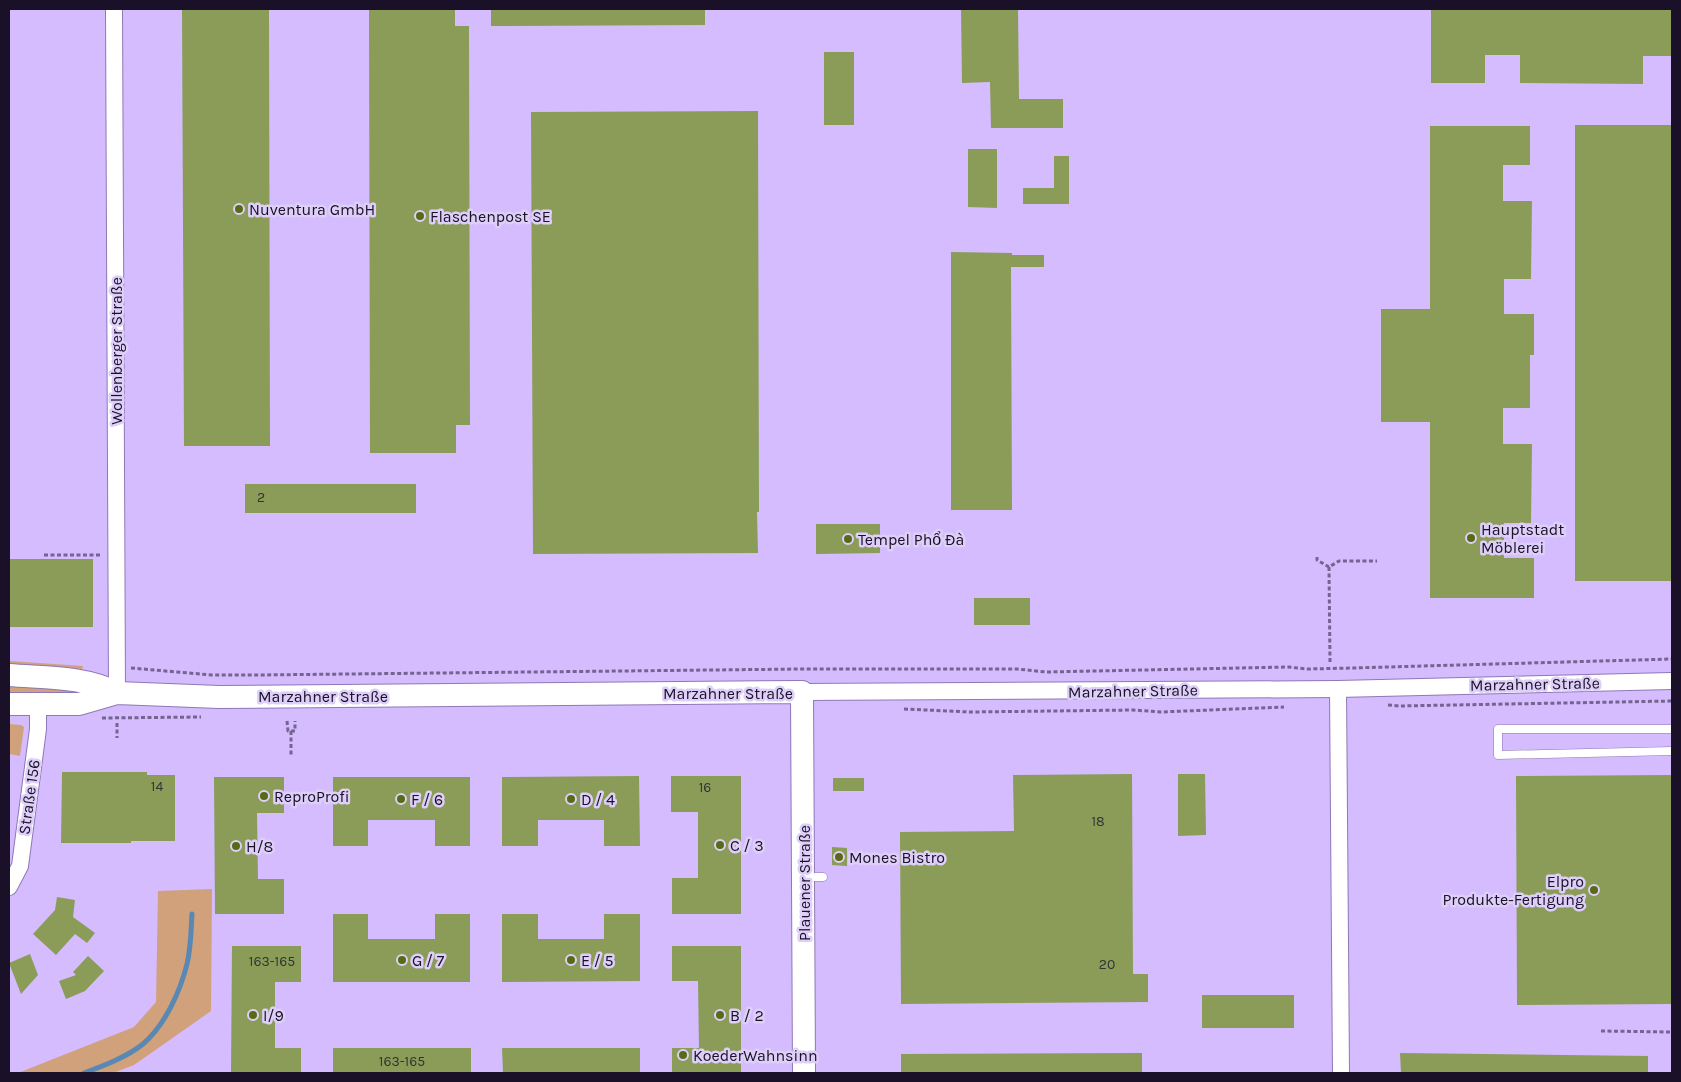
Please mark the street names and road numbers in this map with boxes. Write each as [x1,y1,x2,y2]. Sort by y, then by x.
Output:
street label: Wollenberger Straße [107,277,126,425]
street label: Marzahner Straße [1470,673,1600,695]
street label: Marzahner Straße [1068,680,1198,702]
street label: Marzahner Straße [663,684,793,703]
street label: Marzahner Straße [258,687,388,706]
street label: Straße 156 [14,758,44,836]
street label: Plauener Straße [795,825,814,941]

